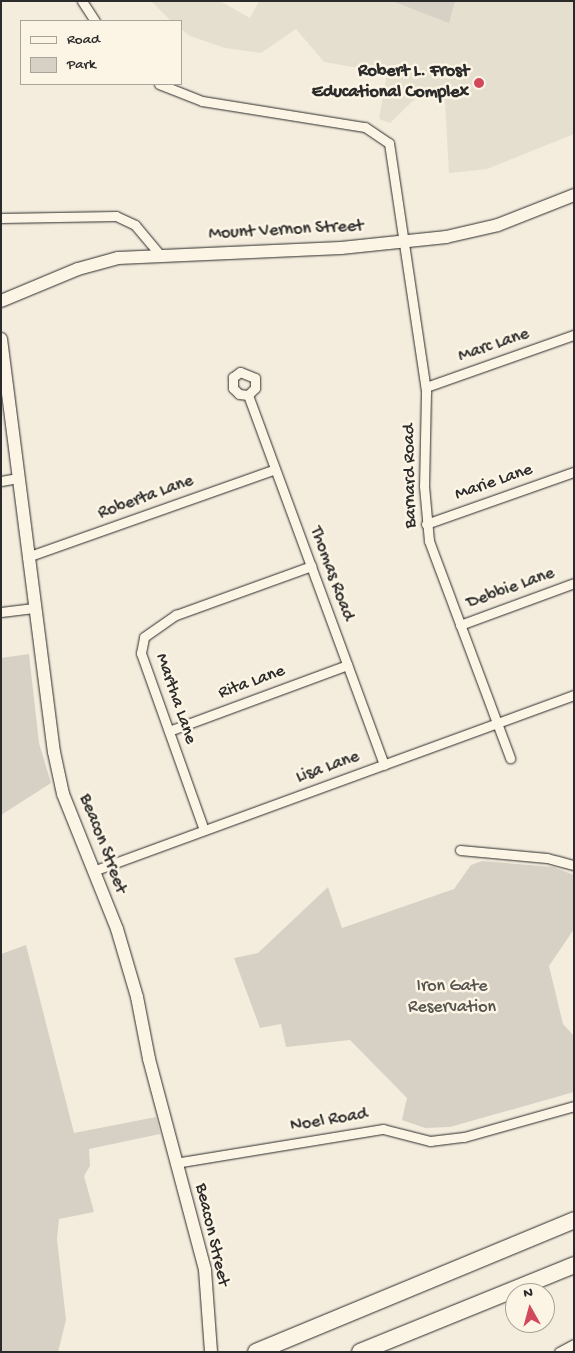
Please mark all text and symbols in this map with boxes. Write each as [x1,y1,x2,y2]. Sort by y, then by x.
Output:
legend [20,20,182,85]
text: Road [67,31,100,49]
text: Park [67,56,96,74]
place label: Robert L. Frost Educational Complex [312,62,469,104]
marker: Robert L. Frost Educational Complex [473,77,485,89]
street label: Mount Vernon Street [208,216,364,246]
street label: Marc Lane [456,324,532,368]
street label: Barnard Road [399,424,423,528]
street label: Marie Lane [452,460,536,506]
street label: Roberta Lane [95,471,197,525]
street label: Thomas Road [304,524,358,624]
street label: Debbie Lane [464,563,558,615]
street label: Martha Lane [149,651,201,747]
street label: Rita Lane [216,661,288,705]
street label: Lisa Lane [293,747,363,789]
street label: Beacon Street [73,791,131,897]
park label: Iron Gate Reservation [408,977,496,1020]
street label: Noel Road [289,1104,369,1138]
street label: Beacon Street [189,1182,233,1288]
north arrow [505,1283,555,1333]
text: N [523,1285,534,1303]

